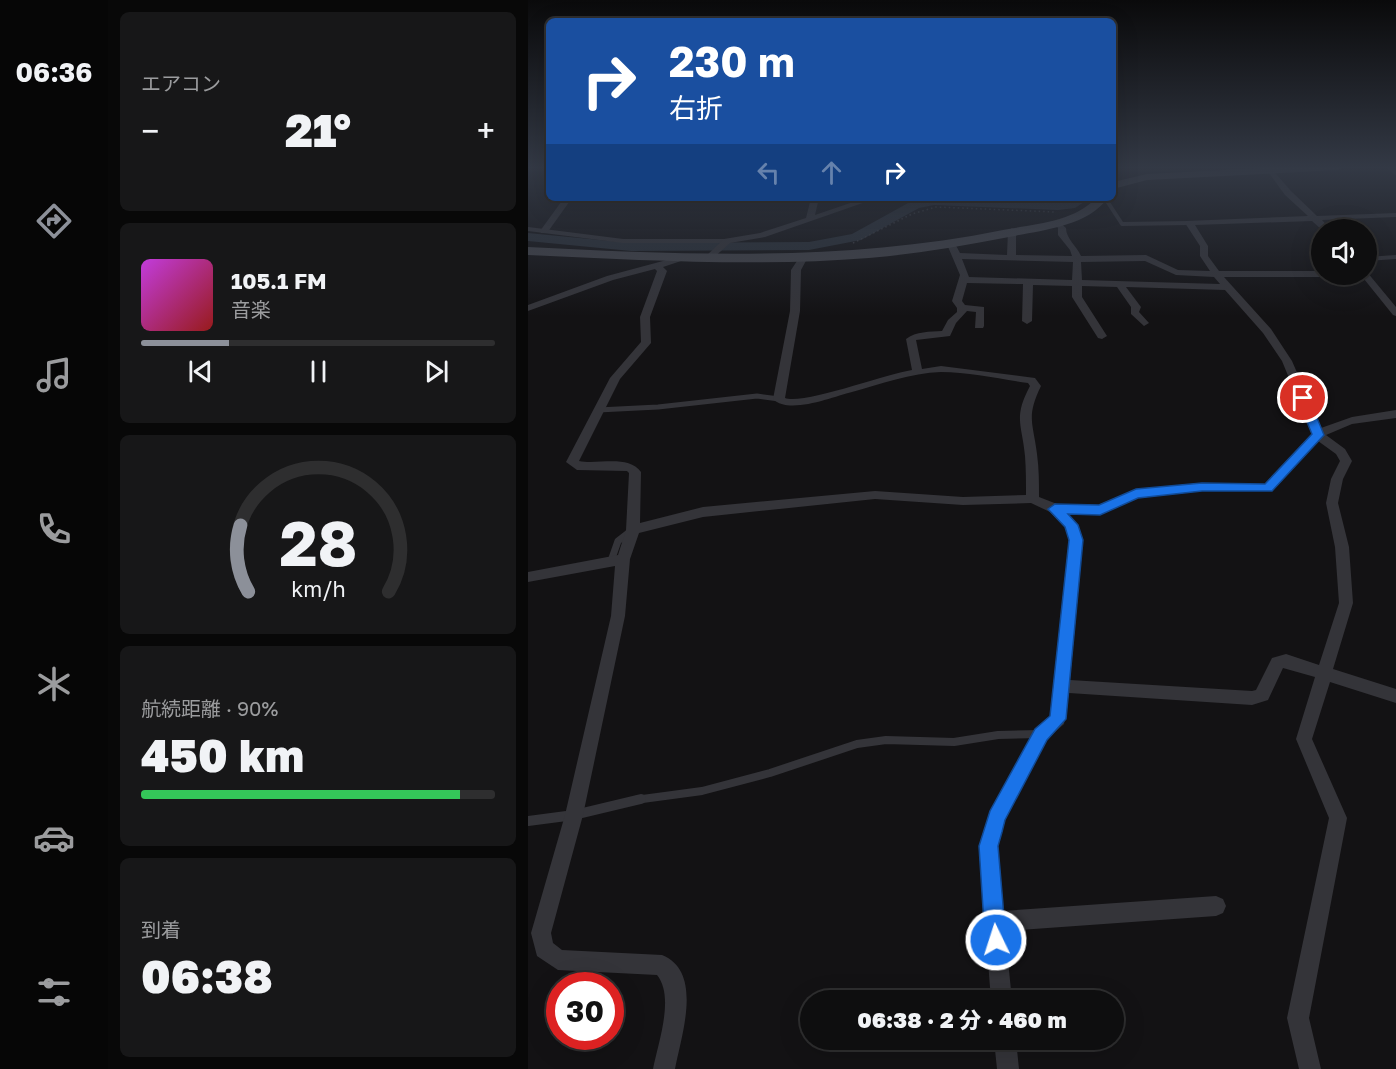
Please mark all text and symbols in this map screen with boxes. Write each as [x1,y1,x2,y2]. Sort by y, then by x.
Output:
text: 230 m [669,36,795,86]
icon: right [570,42,648,120]
text: 06:36 [16,56,92,88]
text: エアコン [141,71,221,95]
text: 右折 [669,92,723,124]
text: 21° [285,103,351,157]
text: − [141,111,159,150]
text: + [477,111,495,150]
icon: left [752,156,785,189]
icon: ahead [815,156,848,189]
icon: right [878,156,911,189]
icon: directions [33,200,75,242]
map controls [1311,219,1377,285]
button: sound [1311,219,1377,285]
text: 105.1 FM [231,267,327,294]
text: 音楽 [231,297,271,321]
icon: music [33,354,75,396]
icon: previous [184,355,217,388]
icon: pause [302,355,335,388]
icon: next [420,355,453,388]
pin [1277,372,1328,423]
icon: arrive [1286,381,1319,414]
text: 28 [279,505,357,580]
icon: phone [33,508,75,550]
text: km/h [291,576,345,602]
icon: climate [33,663,75,705]
text: 航続距離 · 90% [141,696,278,720]
text: 450 km [141,728,304,782]
icon: car [33,817,75,859]
position arrow [964,908,1028,972]
text: 到着 [141,917,181,941]
text: 06:38 [141,949,273,1003]
icon: filters [33,971,75,1013]
speed limit sign: 30 [546,972,624,1050]
text: 06:38 · 2 分 · 460 m [857,1006,1067,1033]

